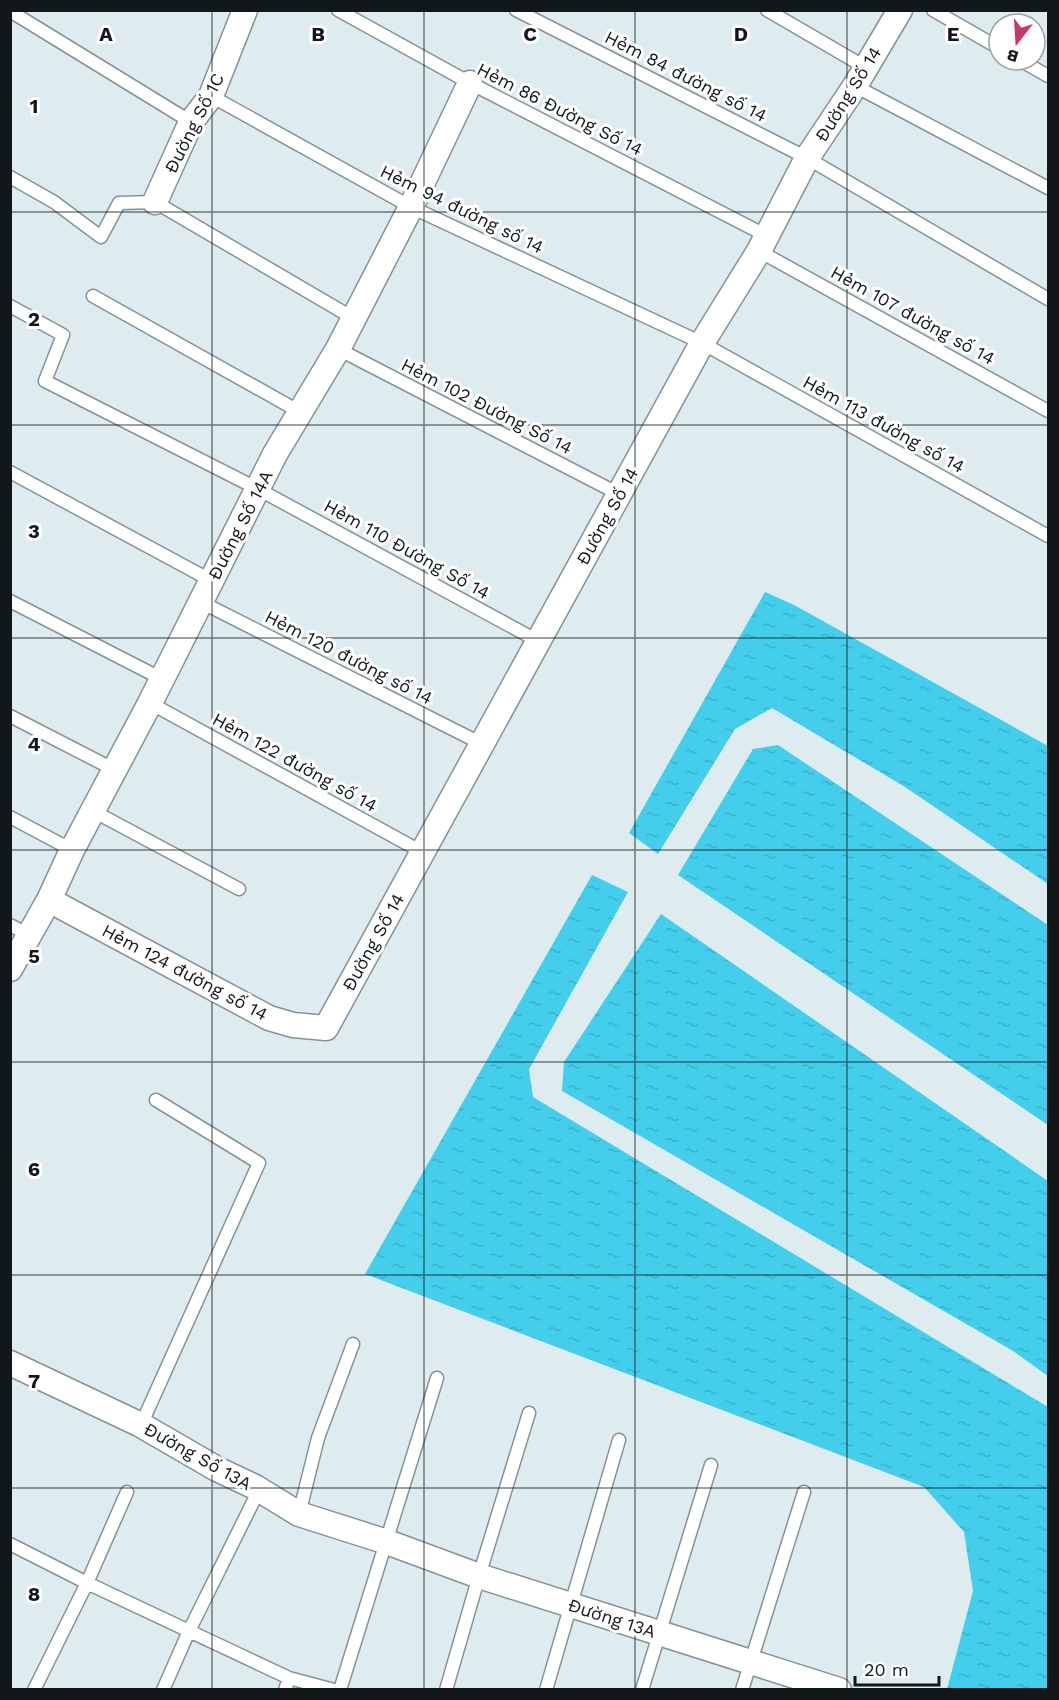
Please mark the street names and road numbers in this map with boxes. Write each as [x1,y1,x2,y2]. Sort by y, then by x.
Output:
street label: Hẻm 84 đường số 14 [601,26,771,126]
street label: Đường Số 14 [810,43,886,145]
street label: Hẻm 86 Đường Số 14 [474,58,646,160]
street label: Đường Số 1C [160,69,228,177]
street label: Hẻm 94 đường số 14 [377,160,547,258]
street label: Hẻm 107 đường số 14 [827,261,999,369]
street label: Hẻm 102 Đường Số 14 [398,354,576,458]
street label: Hẻm 113 đường số 14 [800,371,968,477]
street label: Đường Số 14 [572,464,642,568]
street label: Đường Số 14A [203,467,277,583]
street label: Hẻm 110 Đường Số 14 [321,495,493,603]
street label: Hẻm 120 đường số 14 [262,606,436,708]
street label: Hẻm 122 đường số 14 [209,708,381,816]
street label: Đường Số 14 [338,890,408,994]
street label: Hẻm 124 đường số 14 [99,919,271,1025]
street label: Đường Số 13A [141,1418,255,1494]
street label: Đường 13A [565,1594,659,1642]

